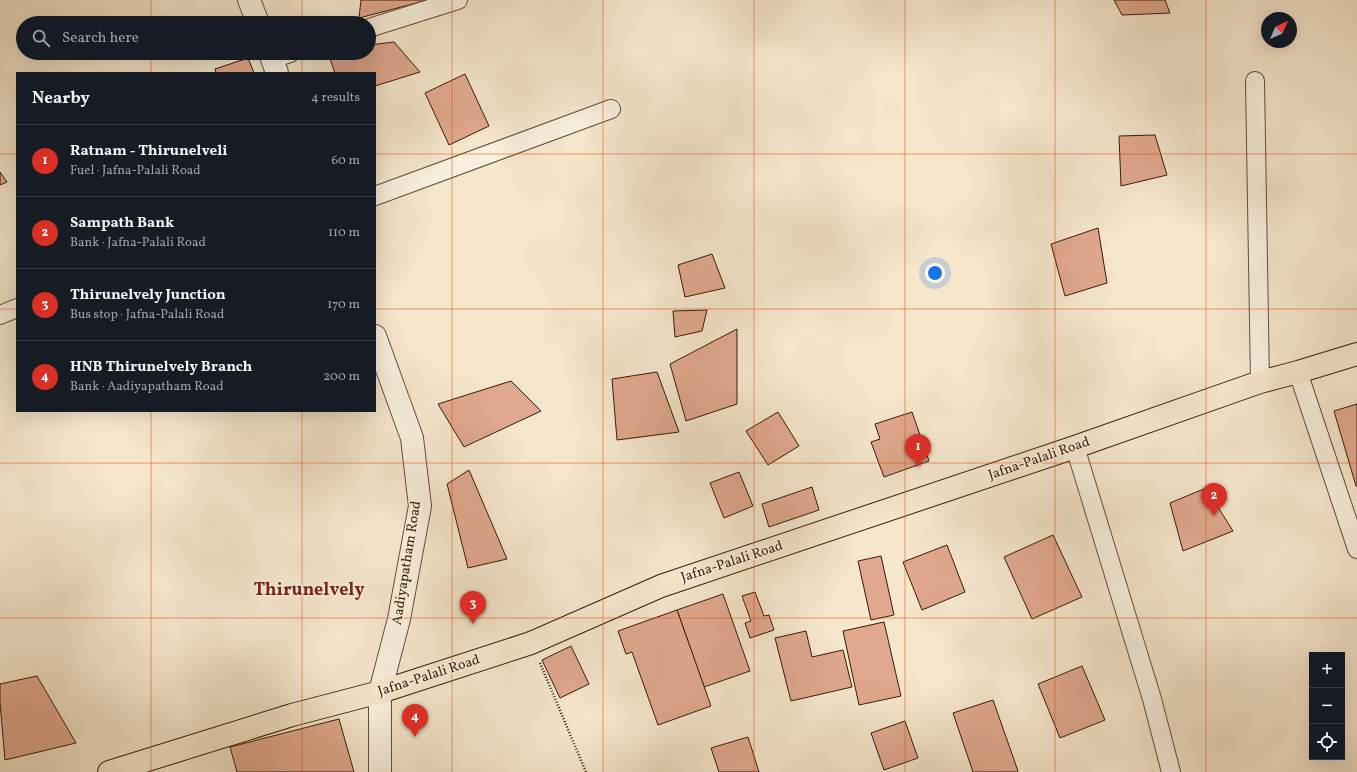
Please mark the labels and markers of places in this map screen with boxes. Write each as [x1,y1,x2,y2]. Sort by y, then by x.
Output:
pin: 1 [905,434,931,467]
pin: 2 [1201,483,1227,516]
pin: 3 [460,591,486,624]
pin: 4 [402,704,428,737]

